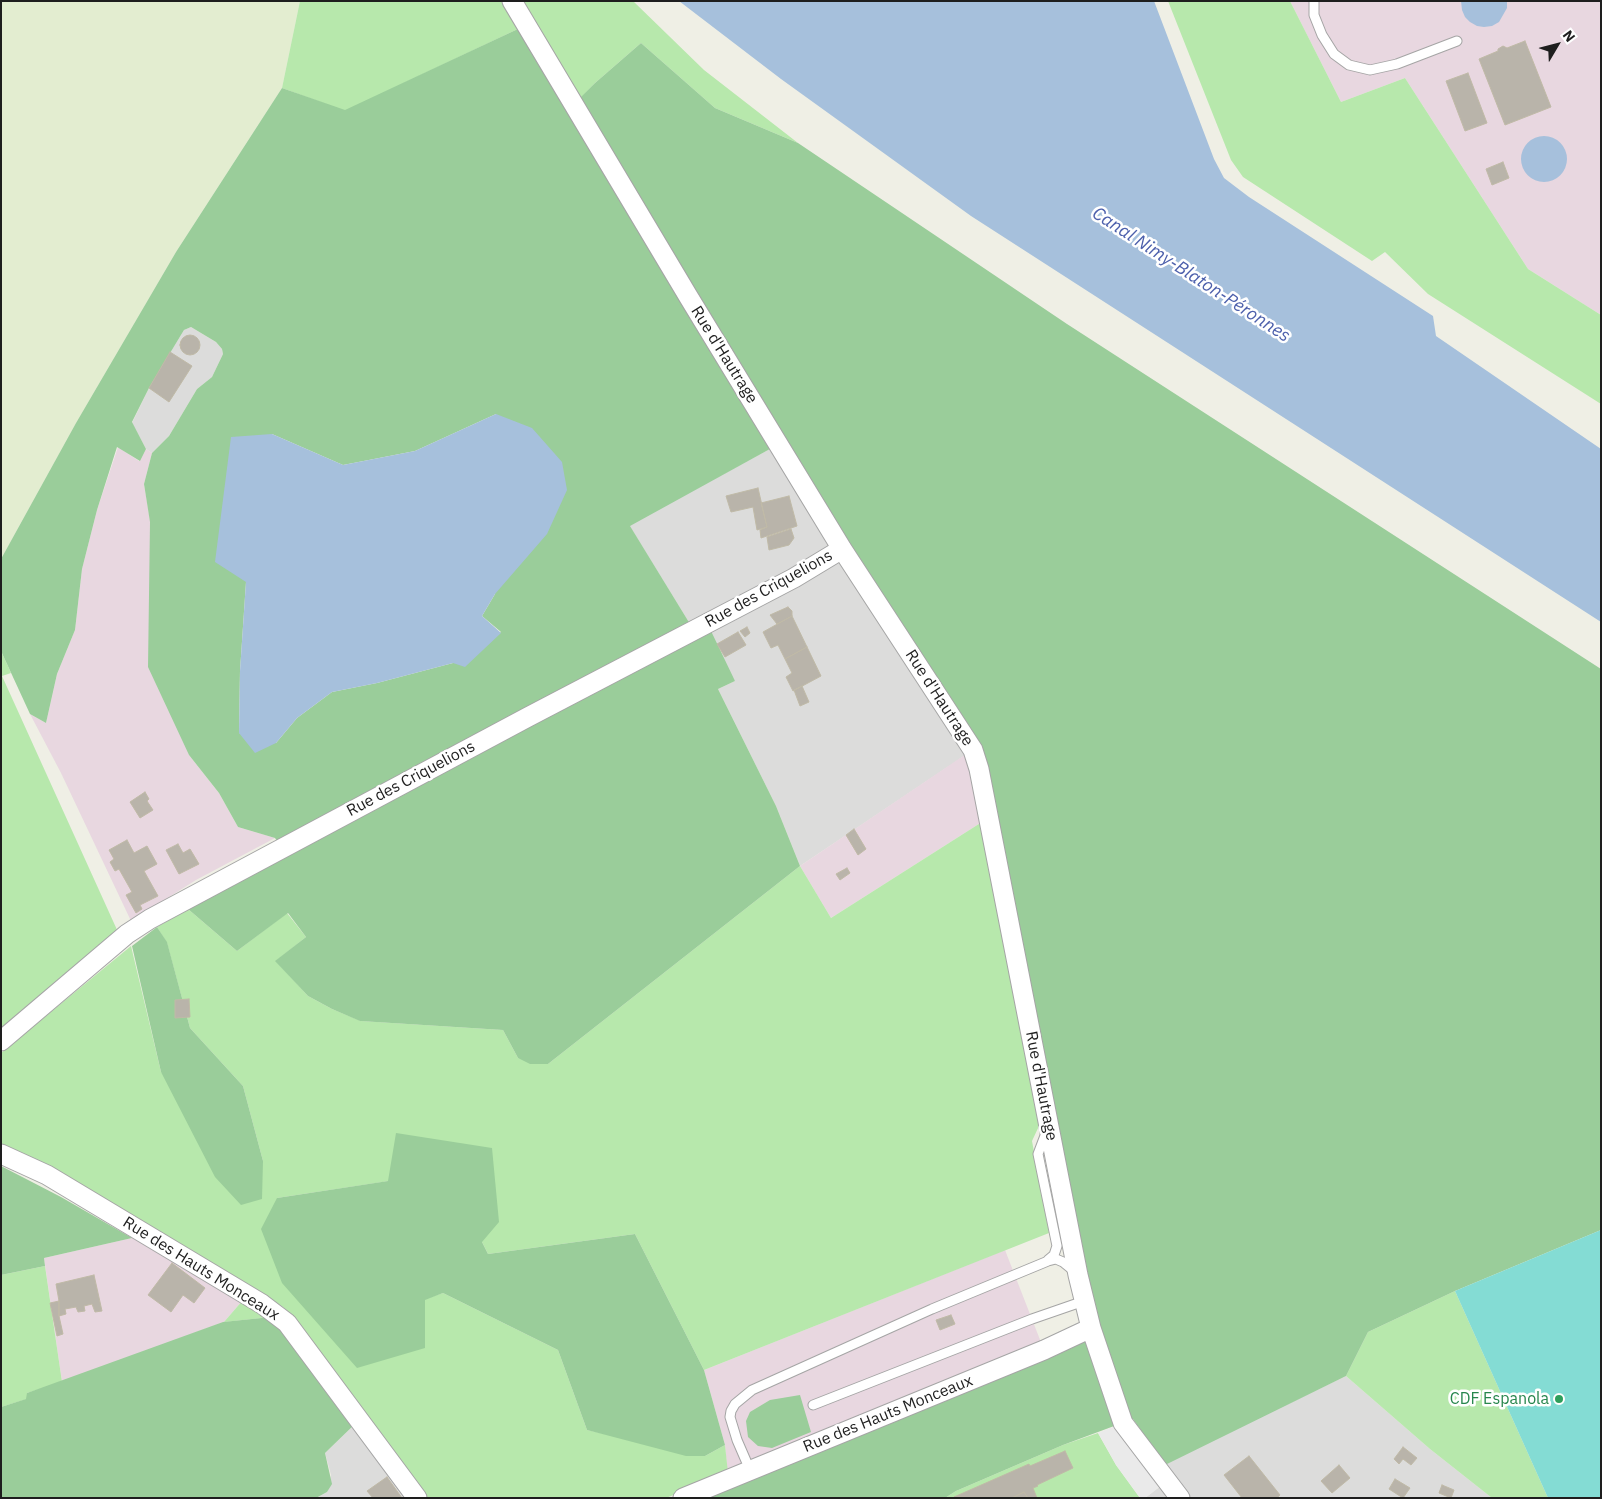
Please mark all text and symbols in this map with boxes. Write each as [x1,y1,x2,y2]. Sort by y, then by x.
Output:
north arrow [1532,20,1582,70]
text: N [1559,27,1579,45]
water label: Canal Nimy-Blaton-Péronnes [1088,203,1294,347]
street label: Rue d'Hautrage [686,303,762,407]
street label: Rue des Criquelions [702,546,836,632]
street label: Rue d'Hautrage [901,646,977,750]
street label: Rue des Criquelions [344,737,478,821]
street label: Rue d'Hautrage [1021,1030,1061,1142]
street label: Rue des Hauts Monceaux [119,1213,283,1325]
street label: Rue des Hauts Monceaux [800,1371,976,1457]
place label: CDF Espanola [1450,1389,1549,1409]
marker: CDF Espanola [1553,1393,1565,1405]

